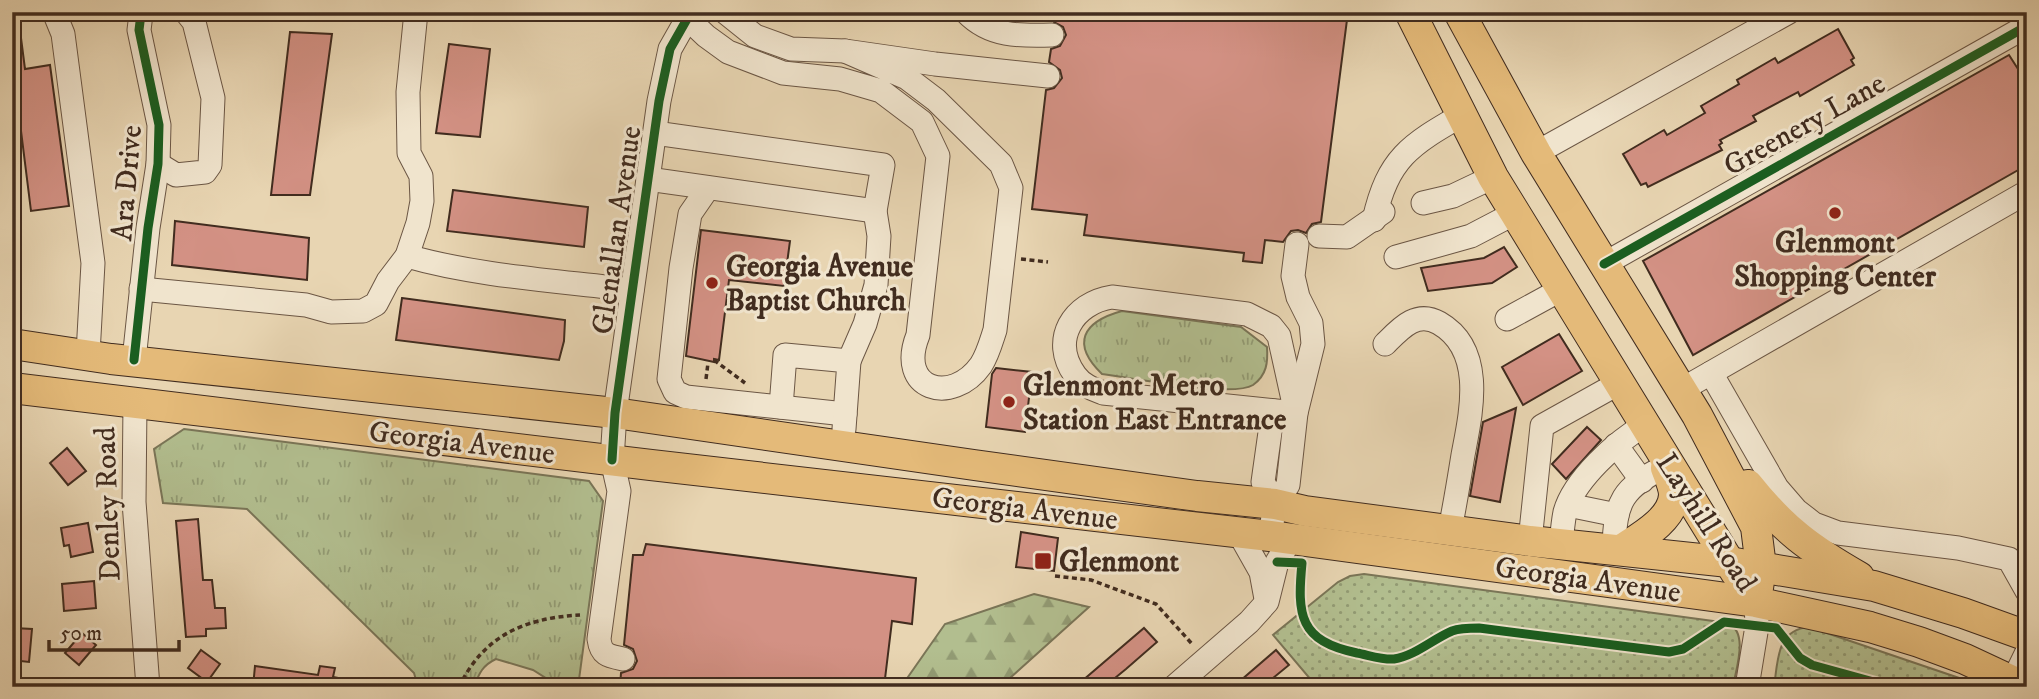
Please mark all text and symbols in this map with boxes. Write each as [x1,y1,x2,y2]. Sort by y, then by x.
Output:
street label: Greenery Lane [1717,66,1892,185]
street label: Ara Drive [104,124,151,243]
street label: Glenallan Avenue [585,124,650,337]
marker: Glenmont Shopping Center [1827,205,1843,221]
place label: Glenmont Shopping Center [1734,225,1937,296]
place label: Georgia Avenue Baptist Church [726,249,914,320]
marker: Georgia Avenue Baptist Church [704,275,720,291]
place label: Glenmont Metro Station East Entrance [1023,368,1287,439]
marker: Glenmont Metro Station East Entrance [1001,394,1017,410]
street label: Georgia Avenue [367,414,557,473]
street label: Denley Road [87,426,130,582]
street label: Layhill Road [1647,446,1764,599]
street label: Georgia Avenue [930,480,1120,539]
place label: Glenmont [1059,544,1180,581]
street label: Georgia Avenue [1493,549,1683,612]
marker: Glenmont [1033,551,1053,571]
scale bar [49,608,178,652]
text: 50 m [60,621,102,647]

